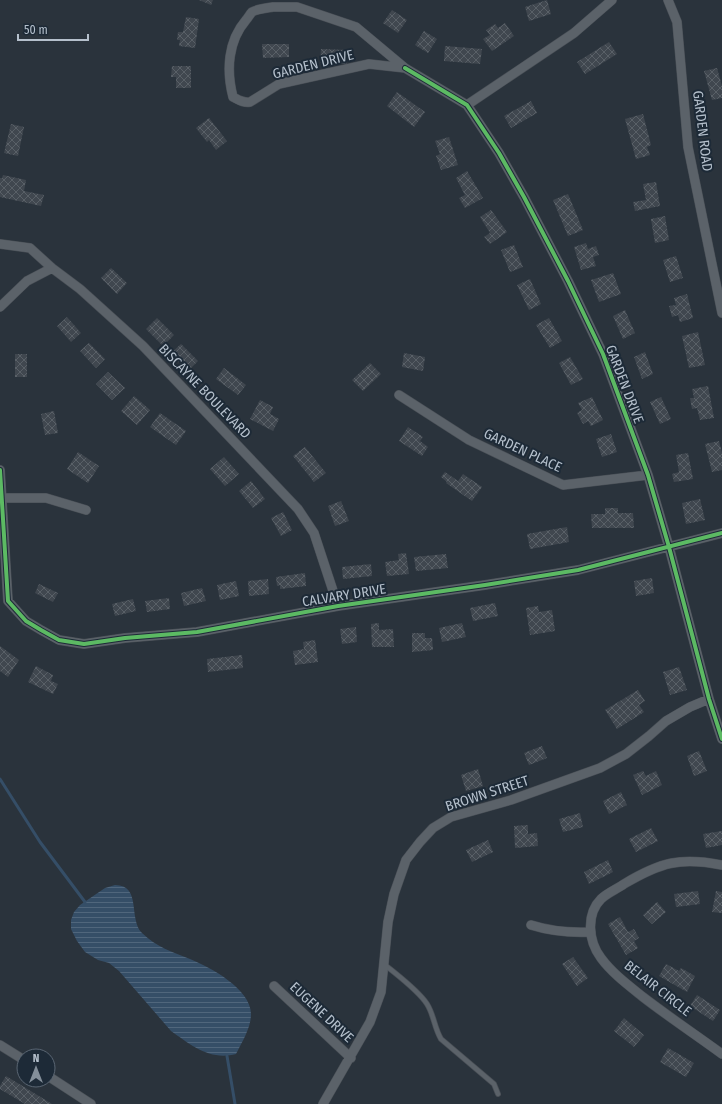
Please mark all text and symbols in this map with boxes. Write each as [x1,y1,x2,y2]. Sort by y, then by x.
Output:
scale bar [18,16,88,42]
text: 50 m [24,23,48,37]
street label: GARDEN DRIVE [271,46,356,83]
street label: GARDEN ROAD [689,90,716,172]
street label: BISCAYNE BOULEVARD [155,341,254,442]
street label: GARDEN DRIVE [602,343,647,426]
street label: GARDEN PLACE [481,425,565,476]
street label: CALVARY DRIVE [301,580,388,611]
street label: BROWN STREET [443,772,531,815]
street label: BELAIR CIRCLE [621,957,695,1020]
street label: EUGENE DRIVE [286,979,357,1046]
north arrow [16,1048,56,1088]
text: N [33,1052,39,1065]

